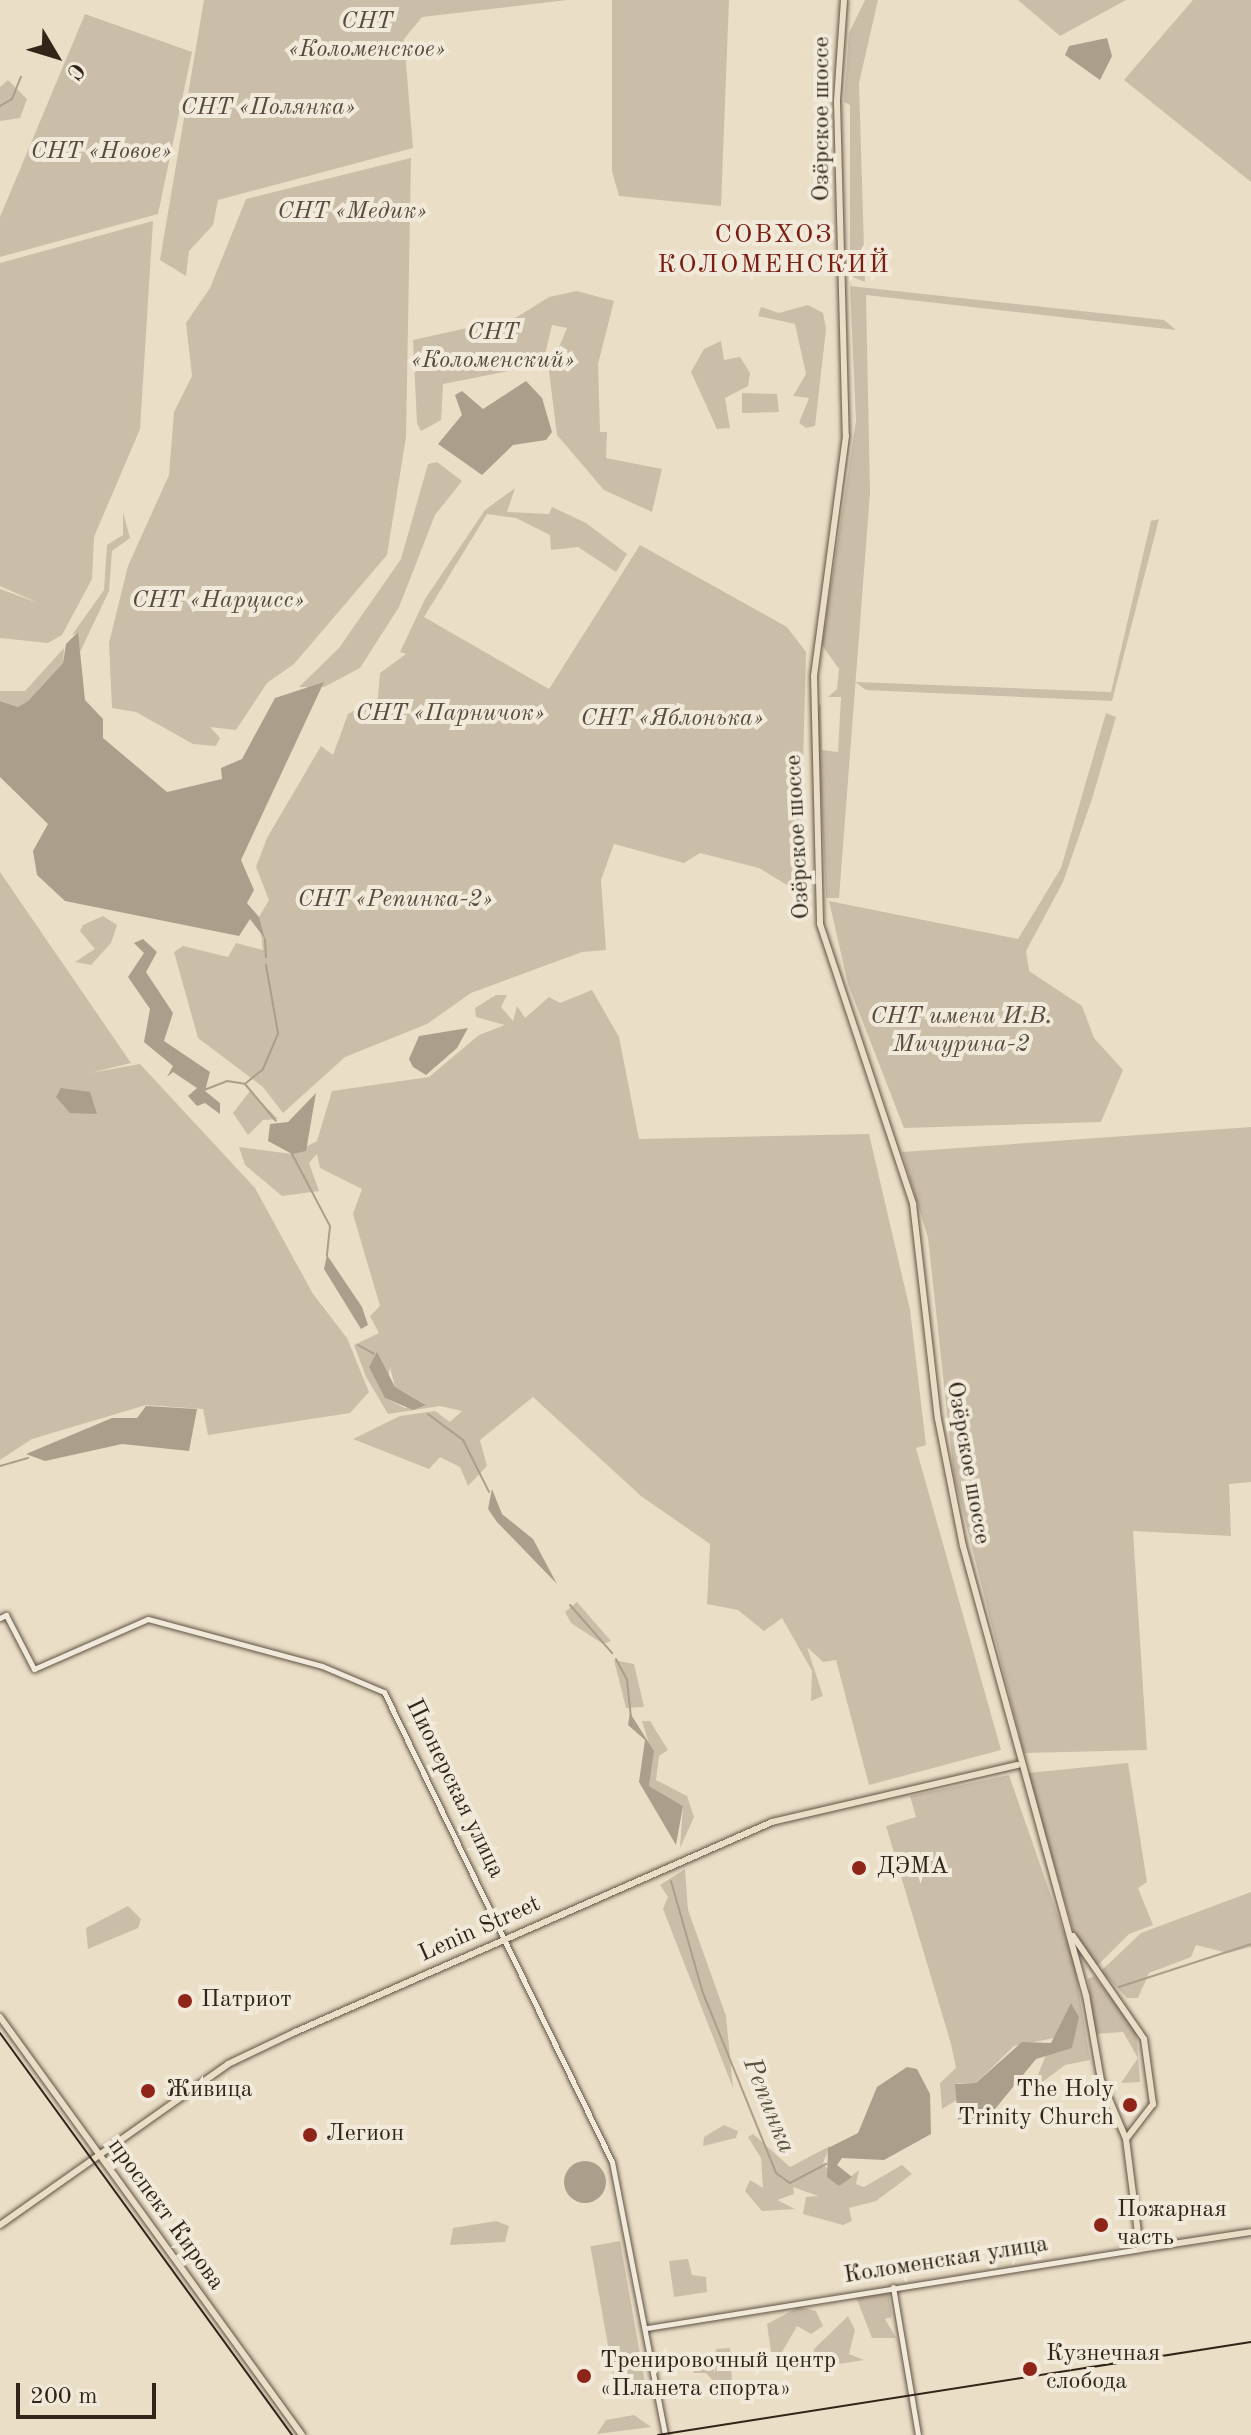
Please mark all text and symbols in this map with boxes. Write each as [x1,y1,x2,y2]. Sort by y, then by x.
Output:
park label: СНТ «Коломенское» [289,9,445,65]
north arrow [16,16,96,96]
street label: Озёрское шоссе [809,36,837,202]
text: С [62,58,88,83]
park label: СНТ «Полянка» [181,95,355,123]
park label: СНТ «Новое» [30,139,172,167]
park label: СНТ «Медик» [277,199,427,227]
district label: СОВХОЗ КОЛОМЕНСКИЙ [657,220,891,282]
park label: СНТ «Коломенский» [411,320,575,376]
park label: СНТ «Нарцисс» [132,588,304,616]
park label: СНТ «Парничок» [355,701,545,729]
park label: СНТ «Яблонька» [581,706,763,734]
street label: Озёрское шоссе [780,754,818,920]
park label: СНТ «Репинка-2» [297,887,493,915]
park label: СНТ имени И.В. Мичурина-2 [870,1004,1052,1060]
street label: Озёрское шоссе [938,1379,996,1547]
street label: Пионерская улица [398,1695,510,1883]
place label: ДЭМА [877,1854,949,1882]
marker: ДЭМА [848,1857,870,1879]
street label: Lenin Street [415,1890,545,1970]
place label: Патриот [201,1987,292,2015]
marker: Патриот [176,1992,194,2010]
water label: Репинка [735,2054,801,2158]
place label: Живица [166,2077,253,2105]
place label: The Holy Trinity Church [958,2077,1114,2133]
marker: Живица [137,2080,159,2102]
marker: The Holy Trinity Church [1121,2096,1139,2114]
place label: Легион [326,2121,404,2149]
marker: Легион [301,2126,319,2144]
street label: проспект Кирова [100,2134,230,2296]
place label: Пожарная часть [1117,2197,1227,2253]
marker: Пожарная часть [1092,2216,1110,2234]
street label: Коломенская улица [842,2231,1050,2291]
place label: Кузнечная слобода [1046,2341,1160,2397]
place label: Тренировочный центр «Планета спорта» [600,2348,836,2404]
marker: Кузнечная слобода [1021,2360,1039,2378]
scale bar [20,2367,160,2417]
marker: Тренировочный центр «Планета спорта» [575,2367,593,2385]
text: 200 m [30,2385,98,2409]

